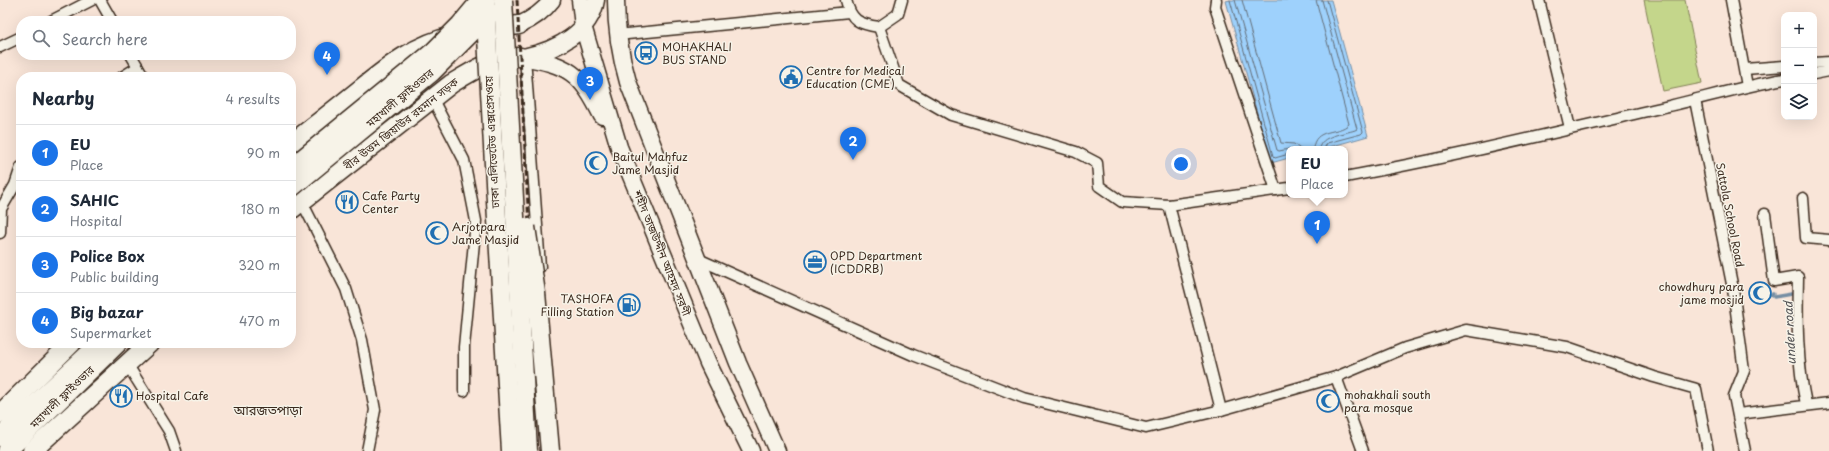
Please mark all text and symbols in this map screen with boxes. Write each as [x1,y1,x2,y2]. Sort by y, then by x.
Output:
map controls [1781,12,1817,120]
button: + [1781,12,1817,48]
search box [16,16,296,60]
icon: search [30,27,52,49]
text: Search here [62,27,148,50]
place label: MOHAKHALI BUS STAND [662,38,732,68]
bus stop icon: MOHAKHALI BUS STAND [633,40,659,66]
pin: 4 [314,42,340,75]
button: − [1781,48,1817,84]
place label: Centre for Medical Education (CME) [806,62,905,92]
street label: মহাখালী ফ্লাইওভার [361,64,438,132]
public building icon: Centre for Medical Education (CME) [778,64,804,90]
pin: 3 [577,67,603,100]
street label: বীর উত্তম জিয়াউর রহমান সড়ক [339,73,462,175]
street label: ঢাকা এলিভেটেড এক্সপ্রেসওয়ে [480,75,504,210]
button: layers [1781,84,1817,120]
text: Nearby [32,85,94,111]
text: 4 results [226,89,280,108]
pin: 2 [840,127,866,160]
text: EU [70,132,91,155]
text: 1 [42,143,48,162]
text: 90 m [247,143,280,162]
popup [1286,146,1348,198]
place label: Baitul Mahfuz Jame Masjid [612,148,688,178]
mosque icon: Baitul Mahfuz Jame Masjid [583,150,609,176]
text: EU [1300,151,1321,174]
your location [1171,154,1191,174]
text: Place [70,155,103,174]
street label: Sattola School Road [1712,161,1749,269]
text: Place [1300,174,1334,193]
place label: Cafe Party Center [362,187,420,217]
street label: শহীদ তাজউদ্দীন আহমদ সরণী [629,187,696,319]
text: SAHIC [70,188,119,211]
restaurant icon: Cafe Party Center [334,189,360,215]
text: 2 [40,199,50,218]
text: 180 m [241,199,280,218]
text: Hospital [70,211,122,230]
pin: 1 [1304,211,1330,244]
place label: Arjotpara Jame Masjid [452,218,519,248]
mosque icon: Arjotpara Jame Masjid [424,220,450,246]
text: Police Box [70,244,145,267]
place label: OPD Department (ICDDRB) [830,247,923,277]
office icon: OPD Department (ICDDRB) [802,249,828,275]
text: 3 [41,255,49,274]
text: 320 m [238,255,280,274]
text: Public building [70,267,159,286]
place label: chowdhury para jame mosjid [1659,278,1744,308]
mosque icon: chowdhury para jame mosjid [1747,280,1773,306]
place label: TASHOFA Filling Station [541,290,615,320]
fuel station icon: TASHOFA Filling Station [616,292,642,318]
water label: under road [1778,299,1800,365]
text: Big bazar [70,300,143,323]
text: 4 [41,311,49,330]
text: 470 m [239,311,280,330]
text: Supermarket [70,323,152,342]
street label: মহাখালী ফ্লাইওভার [25,361,98,433]
restaurant icon: Hospital Cafe [108,383,134,409]
place label: mohakhali south para mosque [1344,386,1431,416]
place label: Hospital Cafe [136,387,209,404]
mosque icon: mohakhali south para mosque [1315,388,1341,414]
district label: আরজতপাড়া [233,400,303,419]

